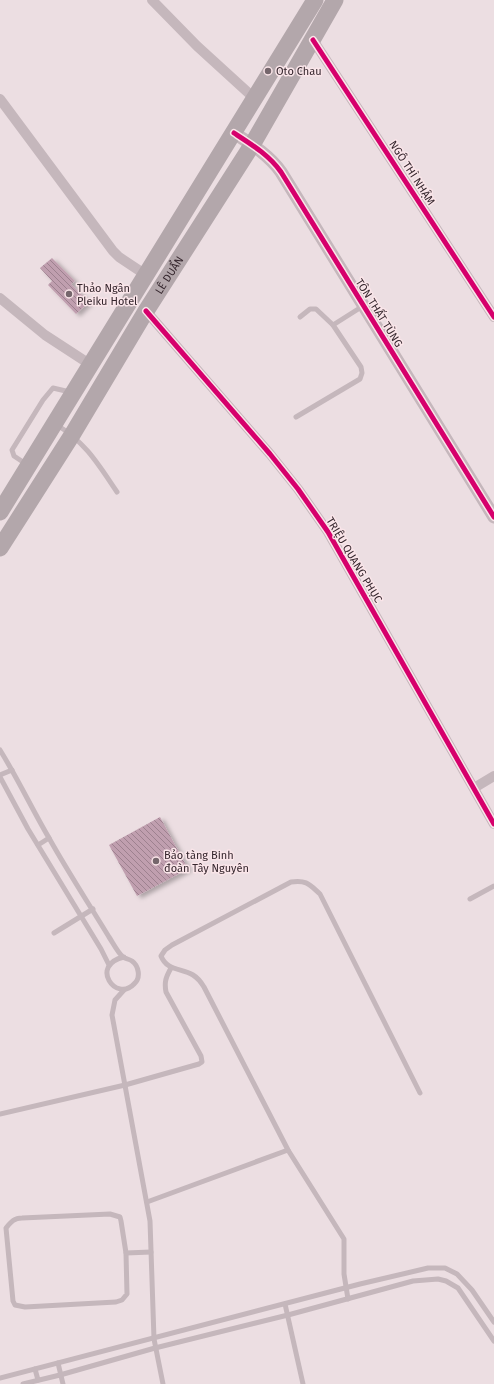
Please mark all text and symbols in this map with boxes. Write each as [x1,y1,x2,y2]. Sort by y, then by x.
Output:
place label: Oto Chau [276,65,322,78]
marker: Oto Chau [263,66,273,76]
street label: NGÔ THÌ NHẬM [386,138,438,208]
street label: LÊ DUẨN [152,254,186,296]
street label: TÔN THẤT TÙNG [353,275,407,350]
place label: Thảo Ngân Pleiku Hotel [77,282,137,308]
marker: Thảo Ngân Pleiku Hotel [64,289,74,299]
street label: TRIỆU QUANG PHỤC [323,514,386,605]
place label: Bảo tàng Binh đoàn Tây Nguyên [164,849,249,875]
marker: Bảo tàng Binh đoàn Tây Nguyên [151,856,161,866]

